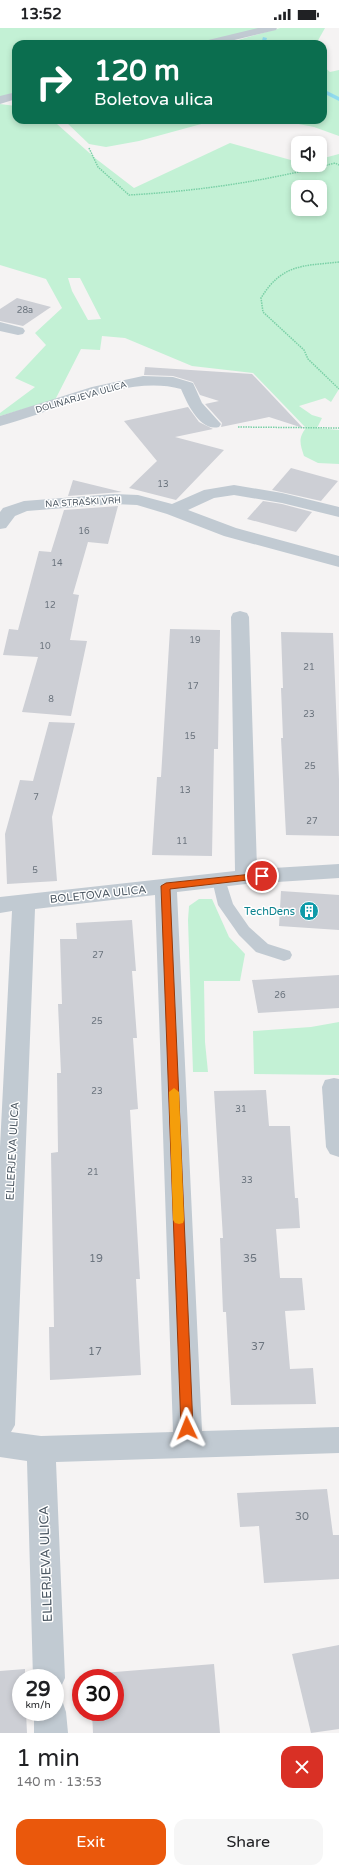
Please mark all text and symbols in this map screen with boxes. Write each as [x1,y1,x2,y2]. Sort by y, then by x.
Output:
text: 13:52 [20,5,62,23]
text: 120 m [94,54,180,88]
icon: right [28,56,80,108]
text: Boletova ulica [94,88,213,110]
map controls [291,136,327,216]
button: sound [291,136,327,172]
button: search [291,180,327,216]
house number: 28a [17,305,33,316]
street label: DOLINARJEVA ULICA [34,379,128,416]
house number: 13 [157,479,169,490]
street label: NA STRAŠKI VRH [45,494,121,510]
house number: 16 [78,526,90,537]
house number: 14 [51,558,63,569]
house number: 12 [44,600,56,611]
house number: 19 [189,635,201,646]
house number: 10 [39,641,51,652]
house number: 21 [303,662,315,673]
house number: 17 [187,681,199,692]
house number: 8 [48,694,54,705]
house number: 23 [303,709,315,720]
house number: 15 [184,731,196,742]
house number: 25 [304,761,316,772]
house number: 13 [179,785,191,796]
house number: 7 [33,792,39,803]
house number: 27 [306,816,318,827]
house number: 11 [176,836,188,847]
pin [245,859,279,893]
house number: 5 [32,865,38,876]
icon: arrive [251,865,273,887]
street label: BOLETOVA ULICA [49,883,147,906]
building icon: TechDens [298,900,320,922]
place label: TechDens [244,905,295,918]
house number: 27 [92,950,104,961]
house number: 26 [274,990,286,1001]
house number: 25 [91,1016,103,1027]
house number: 23 [91,1086,103,1097]
street label: ELLERJEVA ULICA [3,1101,22,1201]
house number: 31 [235,1104,247,1115]
house number: 21 [87,1167,99,1178]
house number: 33 [241,1175,253,1186]
house number: 19 [89,1252,103,1265]
house number: 35 [243,1252,257,1265]
house number: 37 [251,1340,265,1353]
house number: 17 [88,1345,102,1358]
position arrow [166,1407,208,1449]
street label: ELLERJEVA ULICA [36,1505,56,1622]
house number: 30 [295,1510,309,1523]
speed limit sign: 30 [72,1669,124,1721]
text: 29 [25,1678,51,1702]
text: km/h [25,1699,51,1711]
text: 1 min [16,1744,80,1773]
button: close [281,1746,323,1788]
text: 140 m · 13:53 [16,1774,102,1790]
button: Exit [16,1819,166,1865]
button: Share [174,1819,323,1865]

